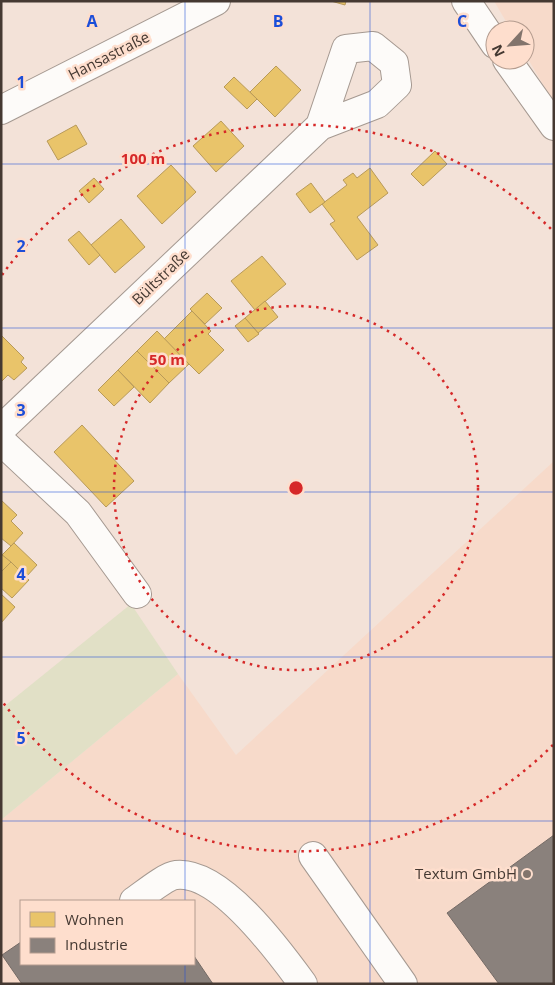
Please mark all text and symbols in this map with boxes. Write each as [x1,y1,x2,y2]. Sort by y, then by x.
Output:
text: A [86,10,98,32]
text: B [273,10,283,32]
text: C [457,10,467,32]
north arrow [485,20,535,70]
street label: Hansastraße [64,26,153,84]
text: N [487,42,509,60]
text: 1 [16,71,26,93]
text: 100 m [121,148,165,168]
text: 2 [16,235,26,257]
street label: Bültstraße [127,244,193,309]
text: 50 m [149,349,185,369]
text: 3 [16,399,26,421]
centre of rings [287,479,305,497]
text: 4 [16,563,26,585]
text: 5 [16,727,26,749]
place label: Textum GmbH [415,863,517,883]
marker: Textum GmbH [521,868,533,880]
legend [20,900,195,965]
text: Wohnen [65,909,124,929]
text: Industrie [65,934,128,954]

